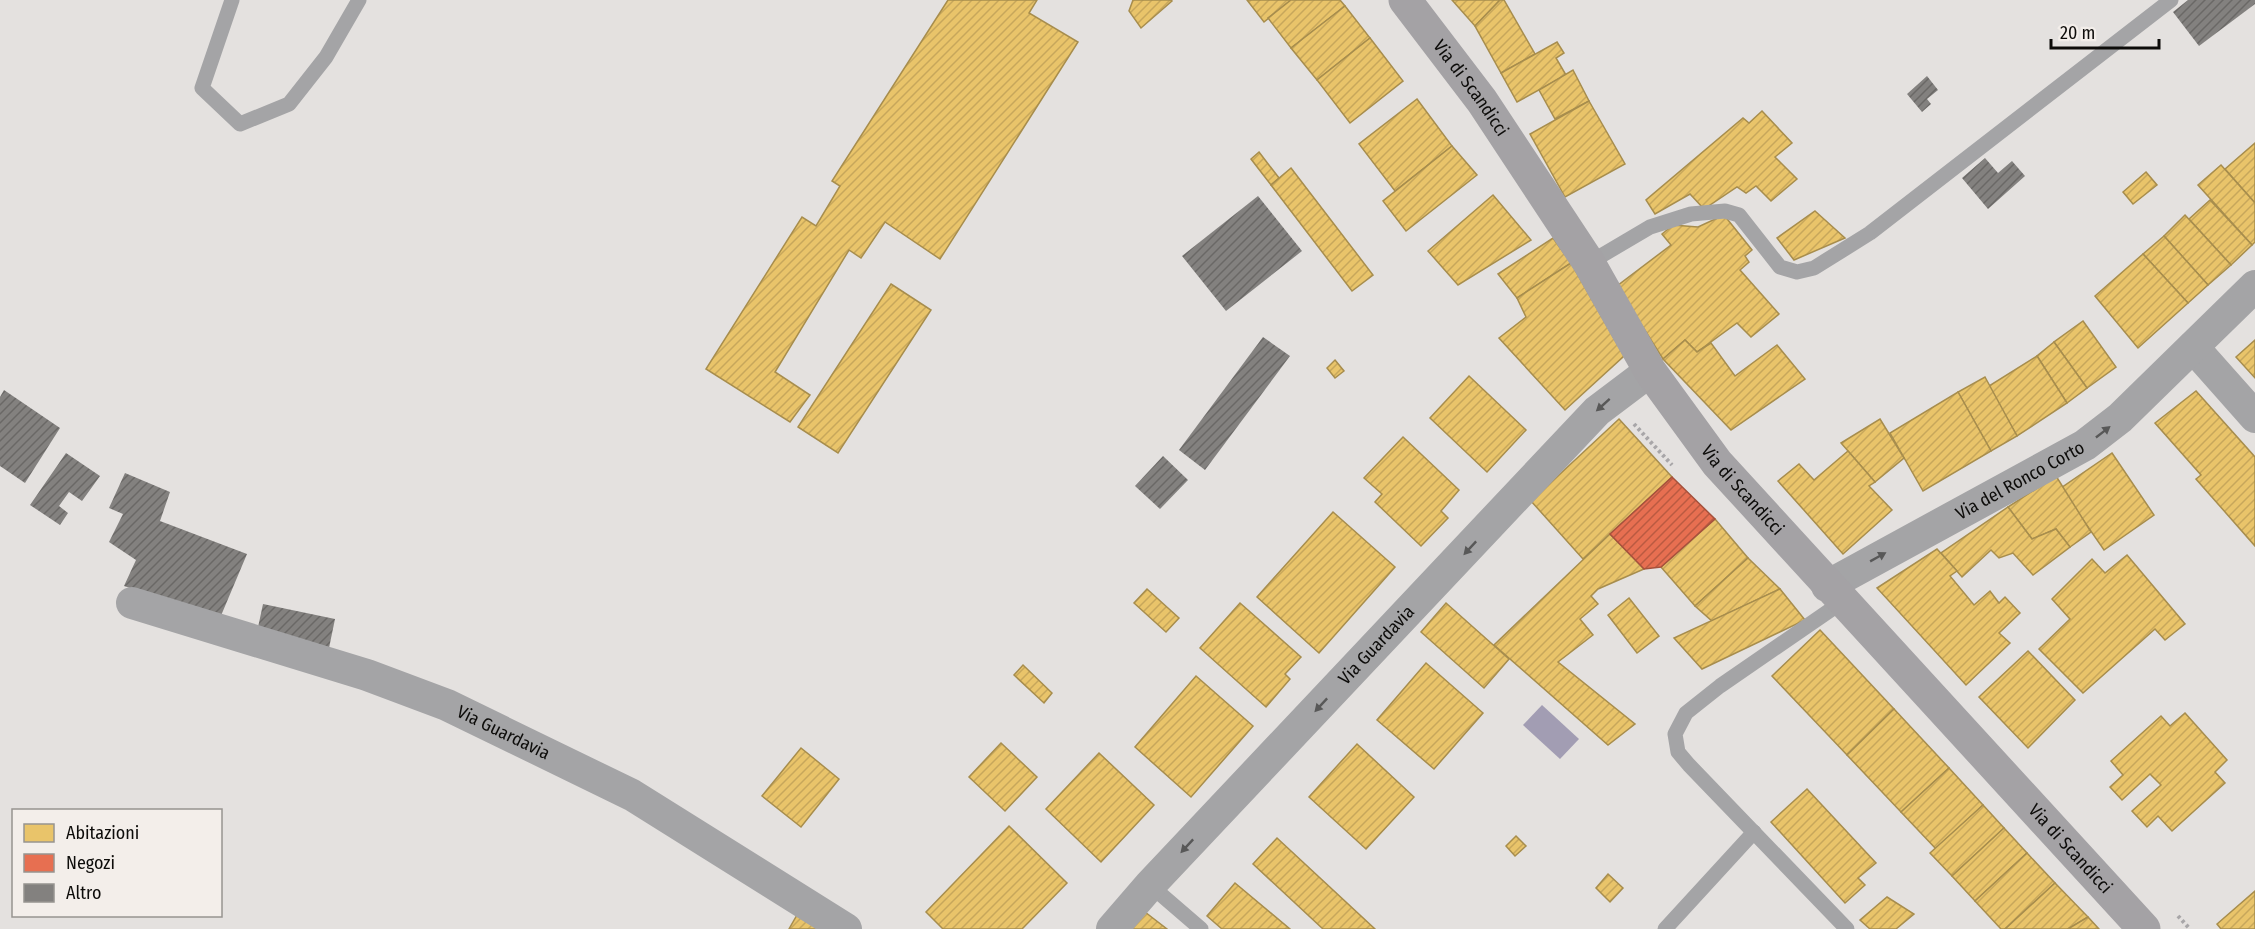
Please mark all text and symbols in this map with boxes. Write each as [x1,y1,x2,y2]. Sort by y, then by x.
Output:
scale bar [2051,12,2159,50]
text: 20 m [2060,22,2095,44]
street label: Via di Scandicci [1428,36,1513,140]
one-way arrow [1596,398,1611,411]
one-way arrow [2095,426,2111,438]
street label: Via del Ronco Corto [1952,436,2088,525]
street label: Via di Scandicci [1696,440,1789,540]
one-way arrow [1463,540,1477,554]
one-way arrow [1870,552,1887,562]
street label: Via Guardavia [1334,601,1419,689]
one-way arrow [1314,697,1328,712]
street label: Via Guardavia [453,701,554,764]
street label: Via di Scandicci [2024,799,2117,898]
legend [12,809,222,917]
text: Abitazioni [66,822,139,844]
one-way arrow [1181,838,1194,853]
text: Negozi [66,852,115,874]
text: Altro [66,882,101,904]

